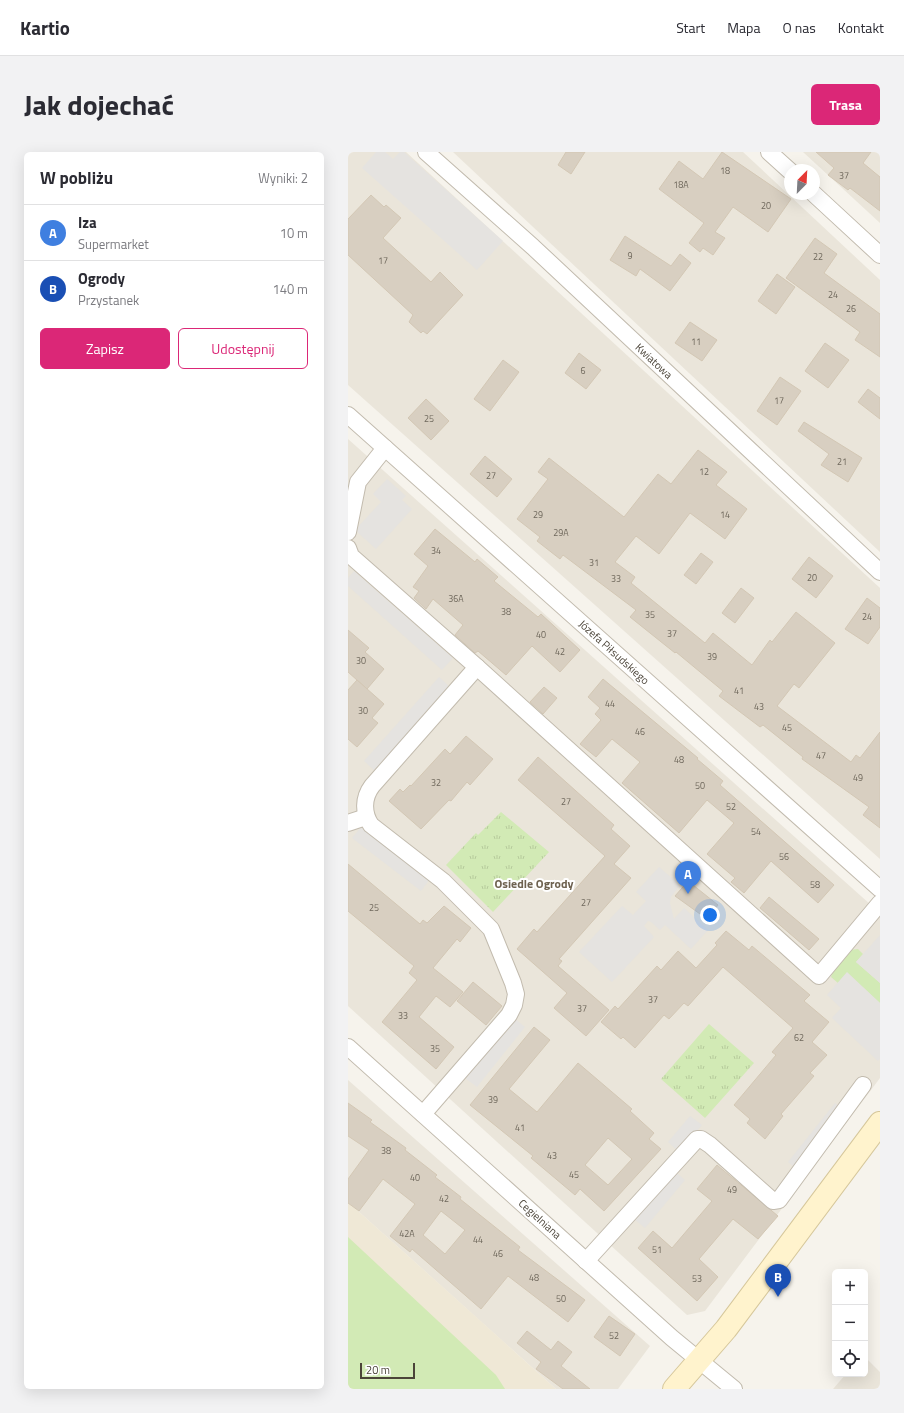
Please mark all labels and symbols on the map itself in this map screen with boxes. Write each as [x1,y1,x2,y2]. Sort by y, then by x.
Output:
house number: 18 [720,164,730,177]
north arrow [784,164,820,200]
house number: 37 [839,169,849,182]
house number: 18A [673,178,689,191]
house number: 20 [761,199,771,212]
house number: 9 [627,249,633,262]
house number: 22 [813,250,823,263]
house number: 17 [378,254,388,267]
house number: 24 [828,288,838,301]
house number: 26 [846,302,856,315]
house number: 11 [691,335,701,348]
street label: Kwiatowa [632,340,677,383]
house number: 6 [580,364,586,377]
house number: 17 [774,394,784,407]
house number: 25 [424,412,434,425]
house number: 21 [837,455,847,468]
house number: 12 [699,465,709,478]
house number: 27 [486,469,496,482]
house number: 29 [533,508,543,521]
house number: 14 [720,508,730,521]
house number: 29A [553,526,569,539]
house number: 34 [431,544,441,557]
house number: 31 [589,556,599,569]
house number: 20 [807,571,817,584]
house number: 33 [611,572,621,585]
house number: 36A [448,592,464,605]
house number: 38 [501,605,511,618]
house number: 35 [645,608,655,621]
house number: 24 [862,610,872,623]
street label: Józefa Piłsudskiego [575,616,653,688]
house number: 37 [667,627,677,640]
house number: 40 [536,628,546,641]
house number: 42 [555,645,565,658]
house number: 39 [707,650,717,663]
house number: 30 [356,654,366,667]
house number: 41 [734,684,744,697]
house number: 44 [605,697,615,710]
house number: 43 [754,700,764,713]
house number: 30 [358,704,368,717]
house number: 45 [782,721,792,734]
house number: 46 [635,725,645,738]
house number: 47 [816,749,826,762]
house number: 48 [674,753,684,766]
house number: 49 [853,771,863,784]
house number: 32 [431,776,441,789]
house number: 50 [695,779,705,792]
house number: 27 [561,795,571,808]
house number: 52 [726,800,736,813]
house number: 54 [751,825,761,838]
house number: 56 [779,850,789,863]
pin: A [675,861,701,894]
district label: Osiedle Ogrody [495,874,573,893]
house number: 58 [810,878,820,891]
house number: 27 [581,896,591,909]
house number: 25 [369,901,379,914]
your location [700,905,720,925]
house number: 37 [648,993,658,1006]
house number: 37 [577,1002,587,1015]
house number: 33 [398,1009,408,1022]
house number: 62 [794,1031,804,1044]
house number: 35 [430,1042,440,1055]
house number: 39 [488,1093,498,1106]
house number: 41 [515,1121,525,1134]
house number: 38 [381,1144,391,1157]
house number: 43 [547,1149,557,1162]
house number: 45 [569,1168,579,1181]
house number: 40 [410,1171,420,1184]
house number: 49 [727,1183,737,1196]
house number: 42 [439,1192,449,1205]
street label: Cegielniana [515,1195,565,1243]
house number: 42A [399,1227,415,1240]
house number: 44 [473,1233,483,1246]
house number: 51 [652,1243,662,1256]
house number: 46 [493,1247,503,1260]
pin: B [765,1264,791,1297]
house number: 48 [529,1271,539,1284]
house number: 53 [692,1272,702,1285]
house number: 50 [556,1292,566,1305]
house number: 52 [609,1329,619,1342]
scale bar [360,1361,415,1380]

